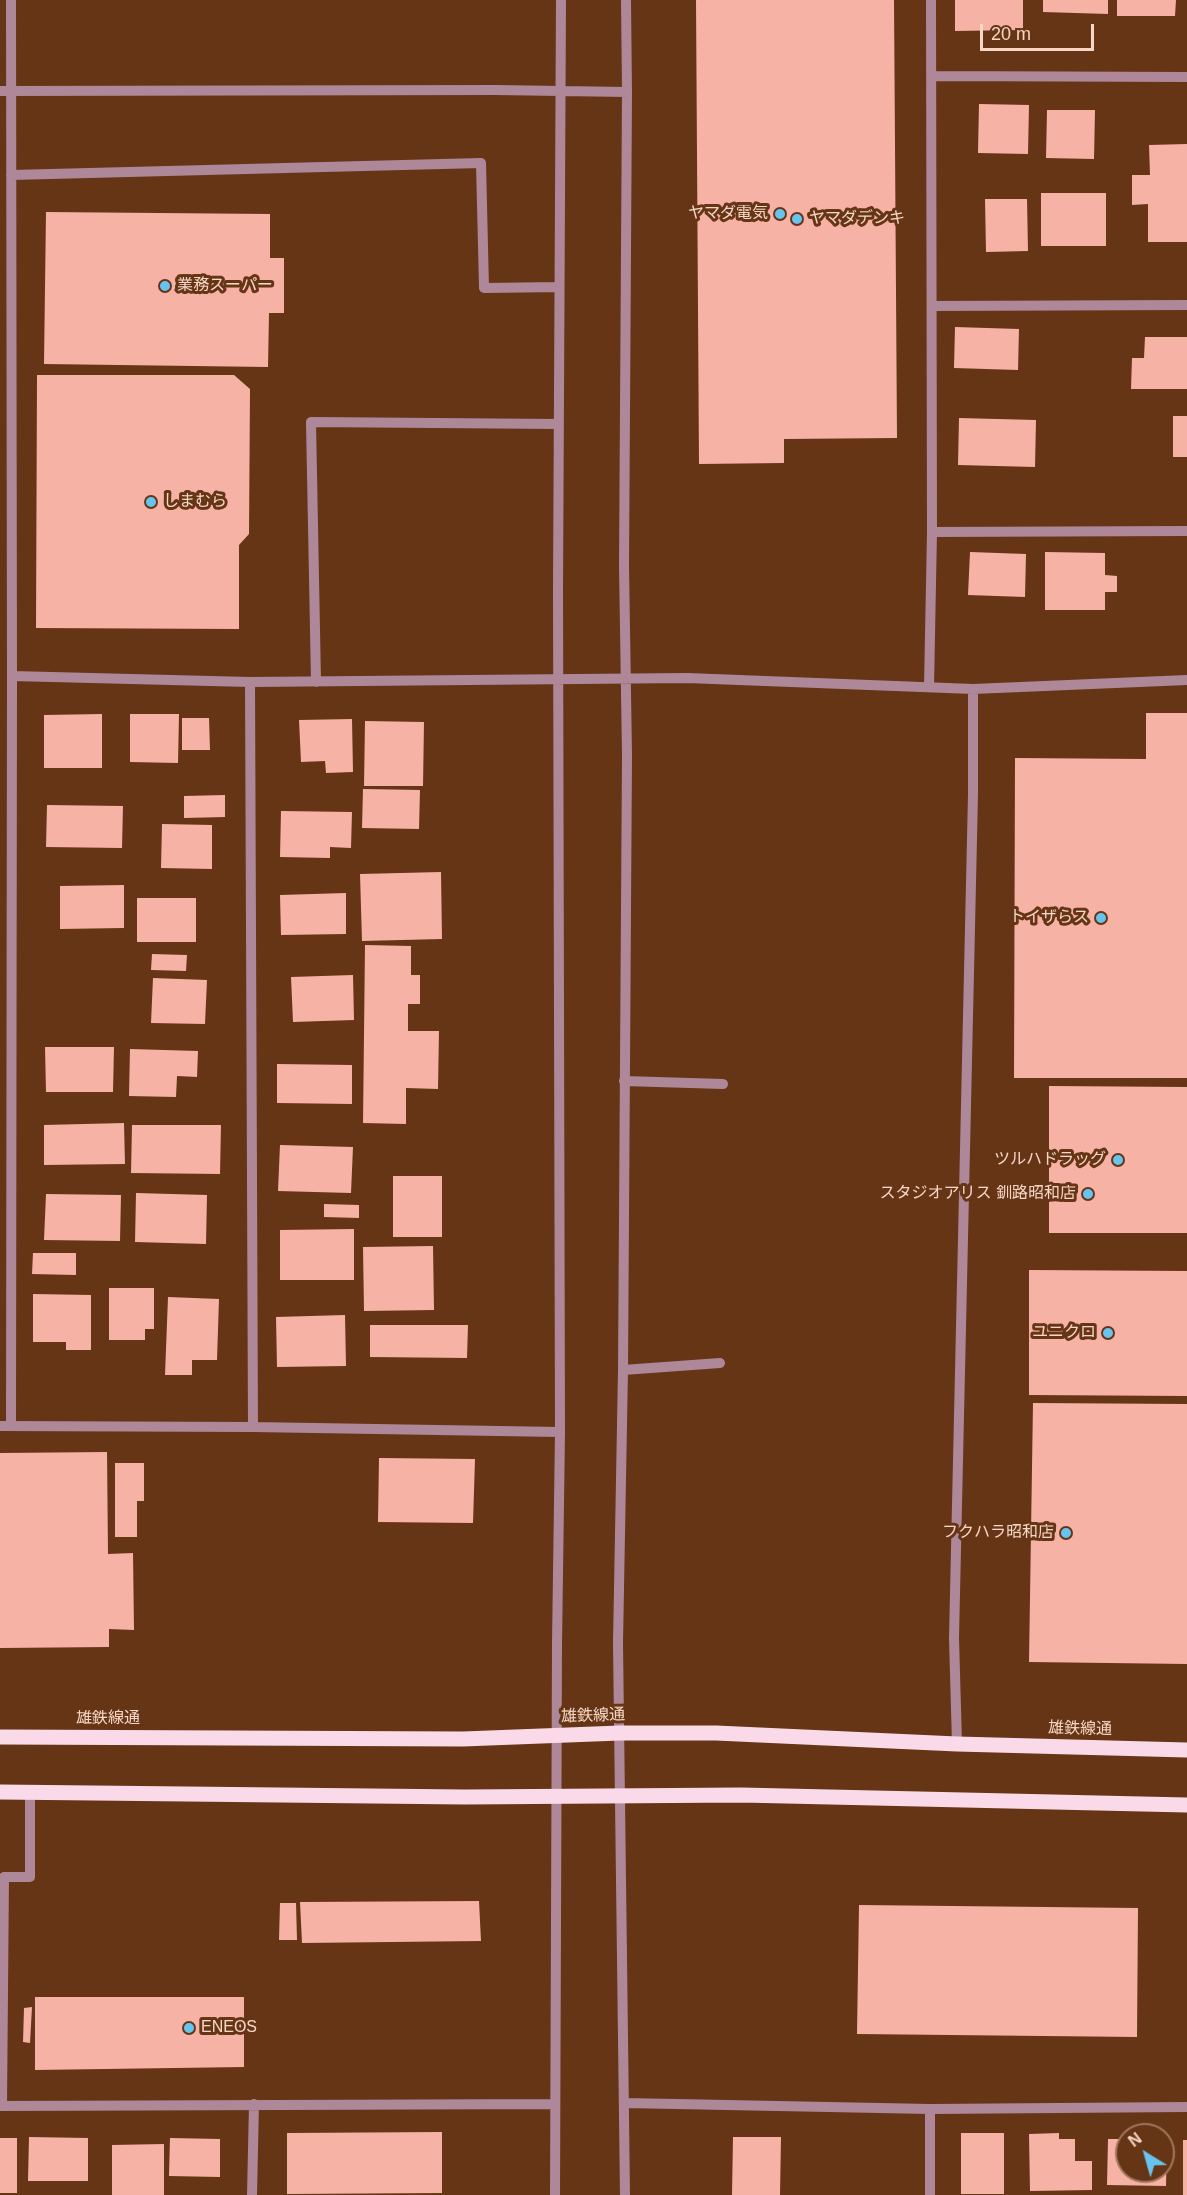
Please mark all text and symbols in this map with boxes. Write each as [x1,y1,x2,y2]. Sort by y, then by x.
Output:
scale bar [983,12,1097,50]
text: 20 m [991,24,1031,44]
place label: ヤマダ電気 [688,204,768,224]
marker: ヤマダ電気 [773,207,787,221]
place label: ヤマダデンキ [809,209,905,229]
marker: ヤマダデンキ [790,212,804,226]
place label: 業務スーパー [177,276,273,296]
marker: 業務スーパー [158,279,172,293]
place label: しまむら [163,492,227,512]
marker: しまむら [144,495,158,509]
place label: トイザらス [1009,908,1089,928]
marker: トイザらス [1094,911,1108,925]
place label: ツルハドラッグ [994,1150,1106,1170]
marker: ツルハドラッグ [1111,1153,1125,1167]
place label: スタジオアリス 釧路昭和店 [880,1184,1076,1204]
marker: スタジオアリス 釧路昭和店 [1081,1187,1095,1201]
place label: ユニクロ [1032,1323,1096,1343]
marker: ユニクロ [1101,1326,1115,1340]
place label: フクハラ昭和店 [942,1523,1054,1543]
marker: フクハラ昭和店 [1059,1526,1073,1540]
street label: 雄鉄線通 [561,1705,625,1727]
street label: 雄鉄線通 [76,1709,140,1729]
street label: 雄鉄線通 [1048,1719,1112,1739]
place label: ENEOS [201,2018,257,2038]
marker: ENEOS [182,2021,196,2035]
north arrow [1115,2123,1175,2183]
text: N [1125,2130,1145,2150]

